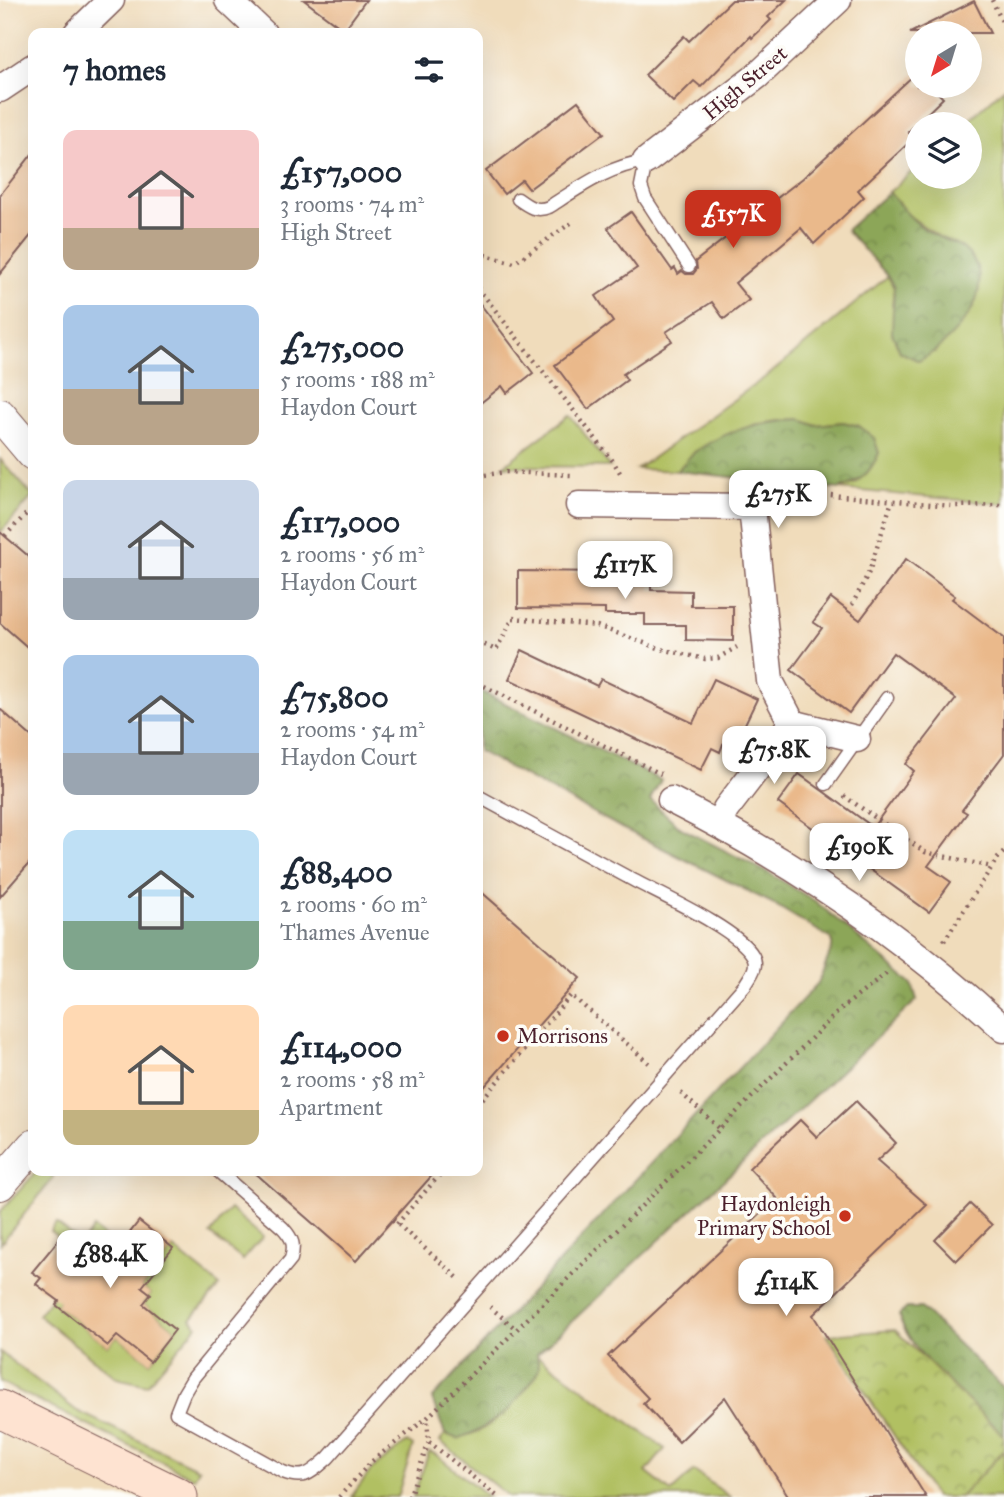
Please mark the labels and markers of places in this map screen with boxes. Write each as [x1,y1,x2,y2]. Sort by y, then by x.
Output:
pin: £157K [684,190,782,250]
pin: £275K [729,470,827,530]
pin: £117K [576,542,674,601]
pin: £75.8K [717,726,831,786]
pin: £190K [810,824,908,883]
place label: Morrisons [517,1023,608,1049]
marker: Morrisons [495,1028,511,1044]
place label: Haydonleigh Primary School [697,1191,831,1241]
marker: Haydonleigh Primary School [837,1208,853,1224]
pin: £88.4K [53,1230,167,1290]
pin: £114K [737,1258,835,1318]

